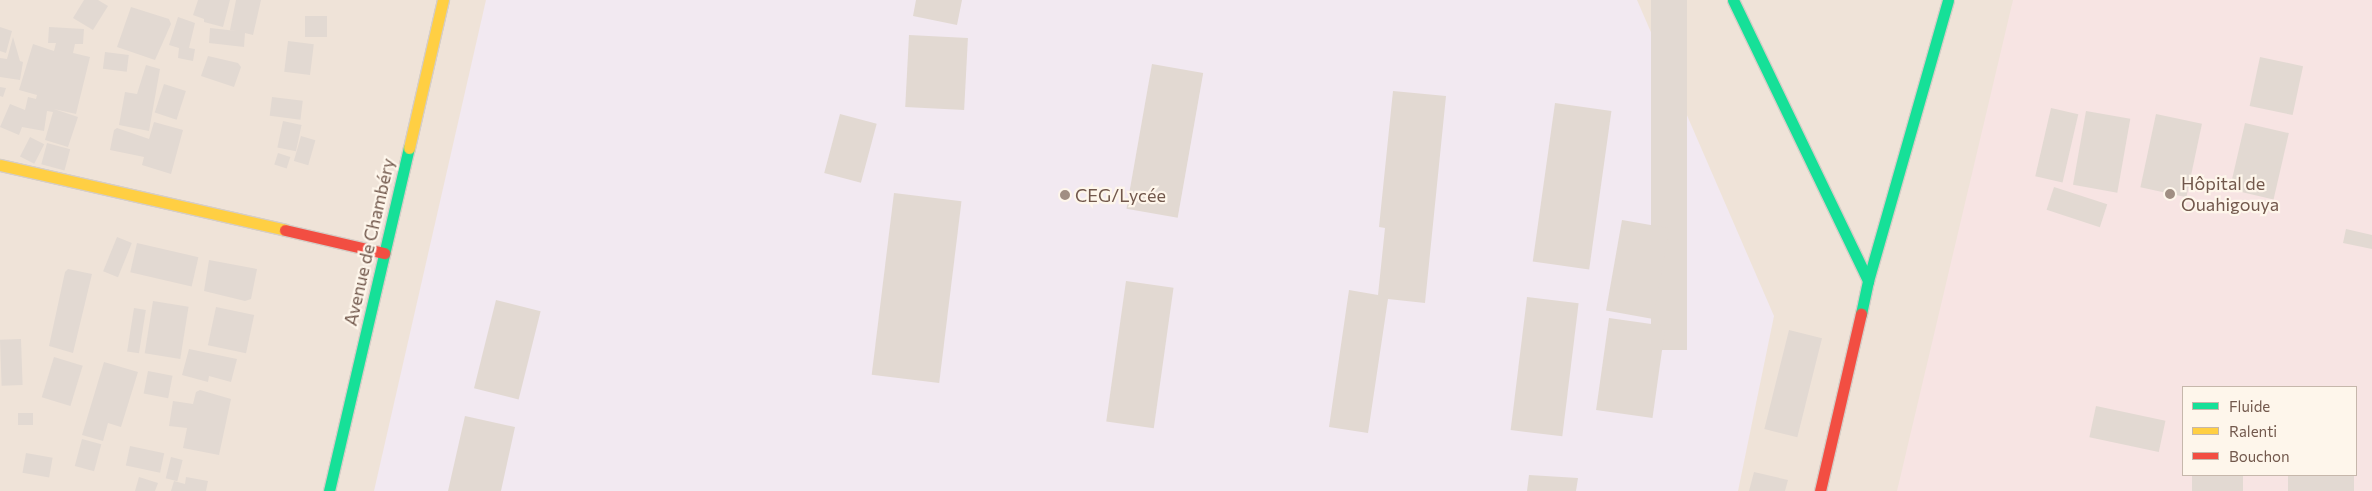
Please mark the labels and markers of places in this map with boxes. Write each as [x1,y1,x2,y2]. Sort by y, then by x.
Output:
place label: Hôpital de Ouahigouya [2181,173,2279,215]
place label: CEG/Lycée [1075,184,1166,206]
marker: Hôpital de Ouahigouya [2163,187,2177,201]
marker: CEG/Lycée [1059,189,1071,201]

